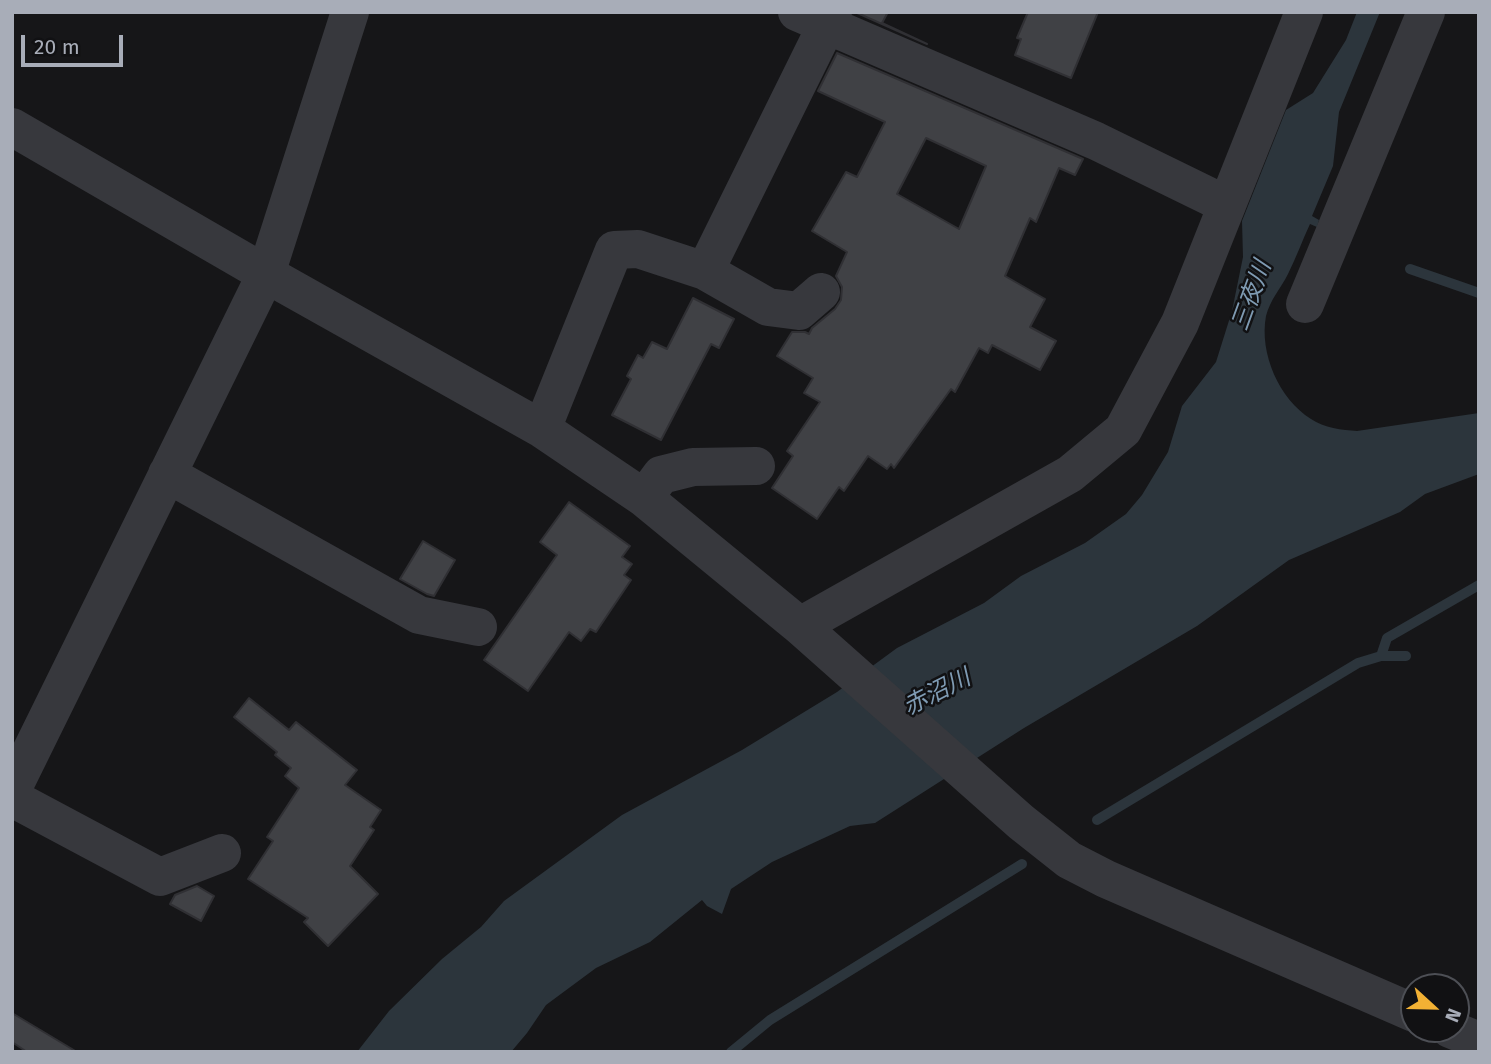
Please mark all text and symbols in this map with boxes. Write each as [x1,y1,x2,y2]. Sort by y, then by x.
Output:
scale bar [24,21,126,65]
text: 20 m [34,34,80,60]
water label: 三夜川 [1226,257,1278,335]
water label: 赤沼川 [898,664,976,722]
north arrow [1400,973,1470,1043]
text: N [1440,1005,1466,1025]

